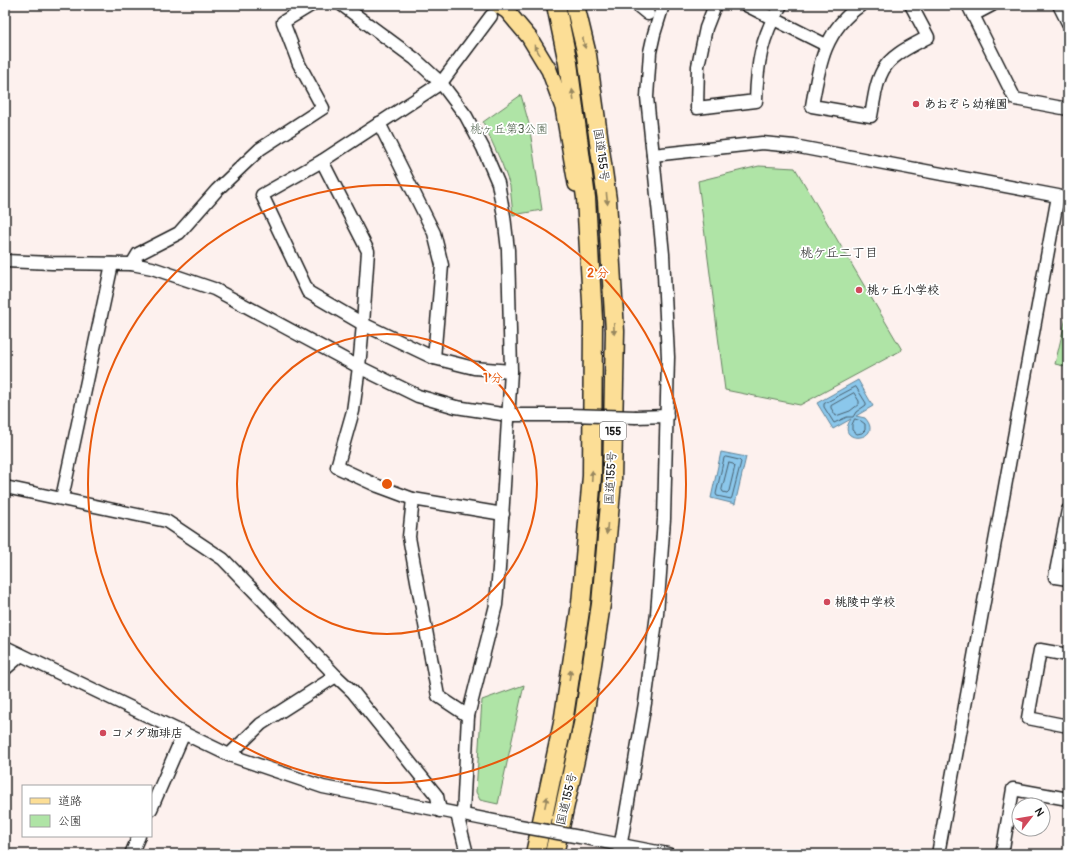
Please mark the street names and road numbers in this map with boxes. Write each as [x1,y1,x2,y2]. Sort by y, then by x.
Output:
street label: 国道155号 [590,127,612,183]
road number: 155 [600,422,626,440]
street label: 国道155号 [602,451,620,505]
street label: 国道155号 [554,771,580,827]

